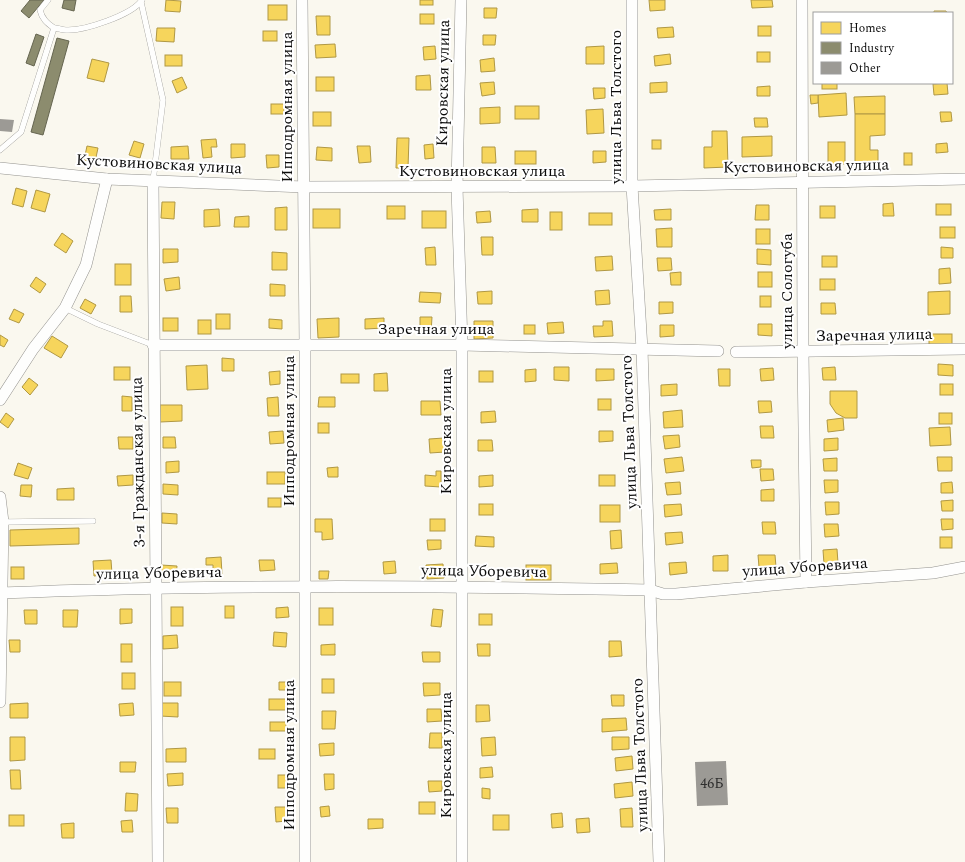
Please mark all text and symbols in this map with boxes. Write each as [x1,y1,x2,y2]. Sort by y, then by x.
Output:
legend [813,12,953,84]
street label: Кировская улица [430,19,456,147]
text: Homes [849,19,887,38]
street label: улица Льва Толстого [604,30,628,185]
street label: Ипподромная улица [275,31,299,183]
text: Industry [849,39,895,58]
text: Other [849,59,881,78]
street label: Кустовиновская улица [75,148,243,180]
street label: Кустовиновская улица [723,153,890,179]
street label: Кустовиновская улица [399,159,565,183]
street label: улица Сологуба [775,233,799,350]
street label: Заречная улица [378,317,495,341]
street label: Заречная улица [815,322,933,348]
street label: Ипподромная улица [277,355,301,507]
street label: улица Льва Толстого [614,355,644,510]
street label: Кировская улица [434,367,458,494]
street label: 3-я Гражданская улица [125,376,151,547]
street label: улица Уборевича [740,551,869,583]
street label: улица Уборевича [420,558,547,584]
street label: улица Уборевича [95,560,222,586]
street label: улица Льва Толстого [625,678,655,833]
street label: Ипподромная улица [277,679,301,831]
street label: Кировская улица [434,691,458,818]
house number: 46Б [700,773,724,794]

